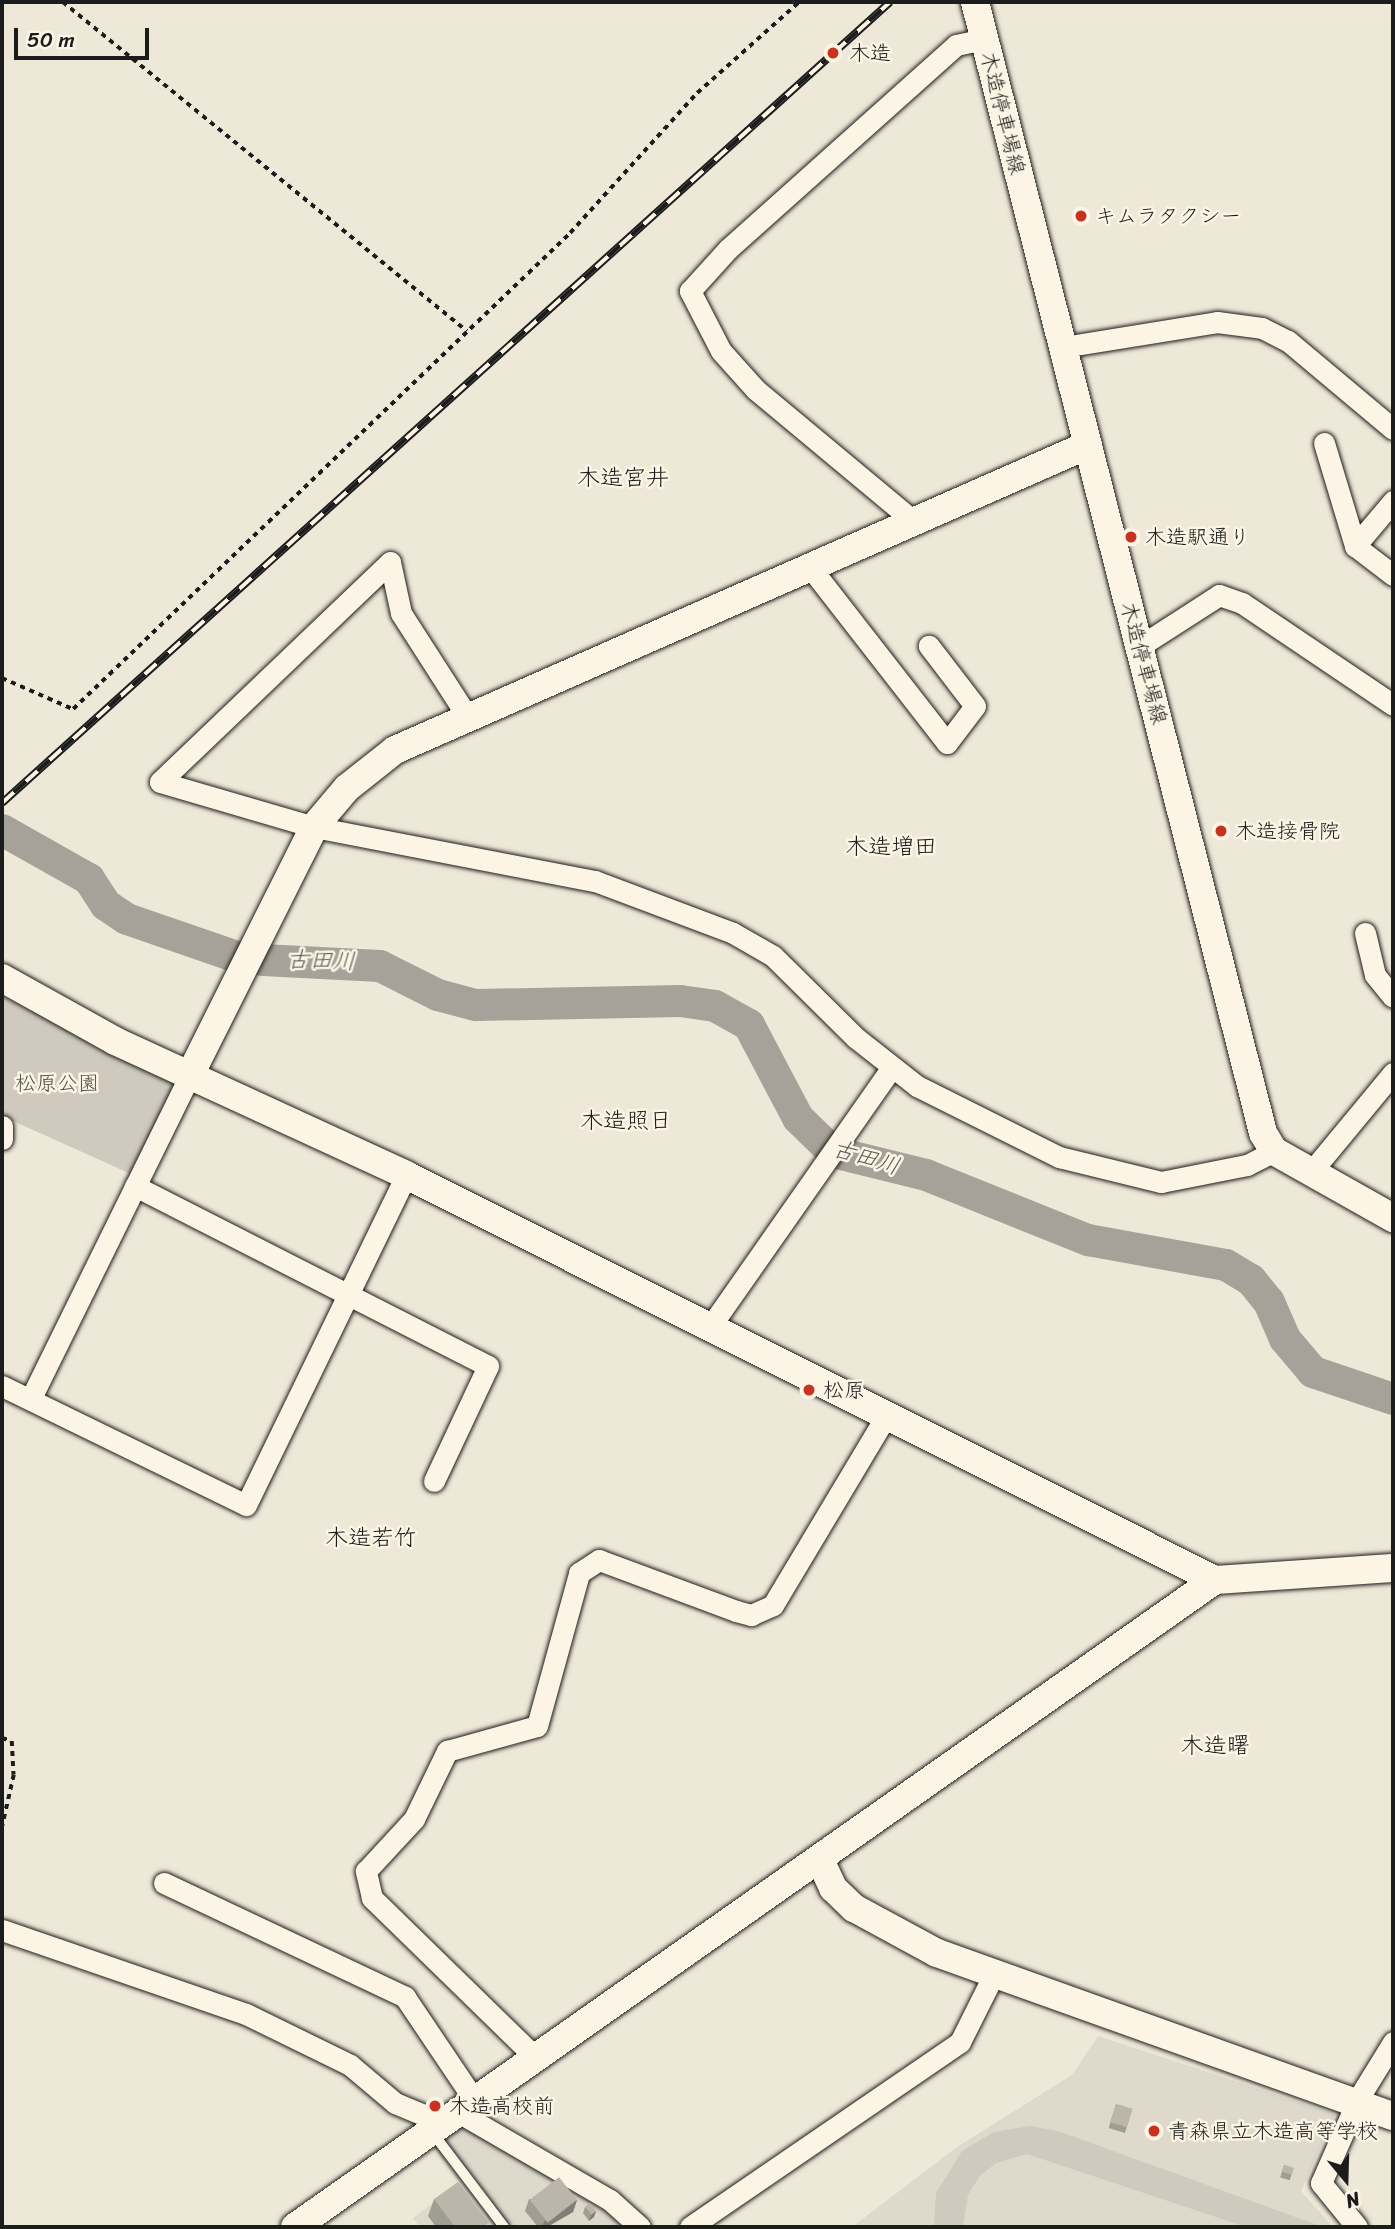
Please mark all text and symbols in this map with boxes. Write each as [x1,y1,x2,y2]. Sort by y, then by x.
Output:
scale bar [18,14,152,58]
text: 50 m [27,21,75,59]
place label: 木造 [849,40,891,66]
marker: 木造 [823,43,843,63]
street label: 木造停車場線 [976,49,1030,177]
place label: キムラタクシー [1095,203,1242,229]
marker: キムラタクシー [1073,208,1089,224]
district label: 木造宮井 [577,464,669,492]
place label: 木造駅通り [1145,524,1250,550]
marker: 木造駅通り [1123,529,1139,545]
street label: 木造停車場線 [1116,599,1172,727]
place label: 木造接骨院 [1235,818,1340,844]
marker: 木造接骨院 [1213,823,1229,839]
district label: 木造増田 [845,833,937,861]
water label: 古田川 [286,946,356,976]
park label: 松原公園 [15,1070,99,1096]
district label: 木造照日 [580,1107,672,1135]
water label: 古田川 [829,1135,903,1181]
place label: 松原 [823,1377,865,1403]
marker: 松原 [801,1382,817,1398]
district label: 木造若竹 [325,1524,417,1552]
district label: 木造曙 [1181,1732,1249,1760]
place label: 木造高校前 [449,2093,554,2119]
marker: 木造高校前 [427,2098,443,2114]
place label: 青森県立木造高等学校 [1168,2118,1378,2144]
marker: 青森県立木造高等学校 [1146,2123,1162,2139]
north arrow [1311,2145,1381,2215]
text: N [1341,2183,1365,2218]

